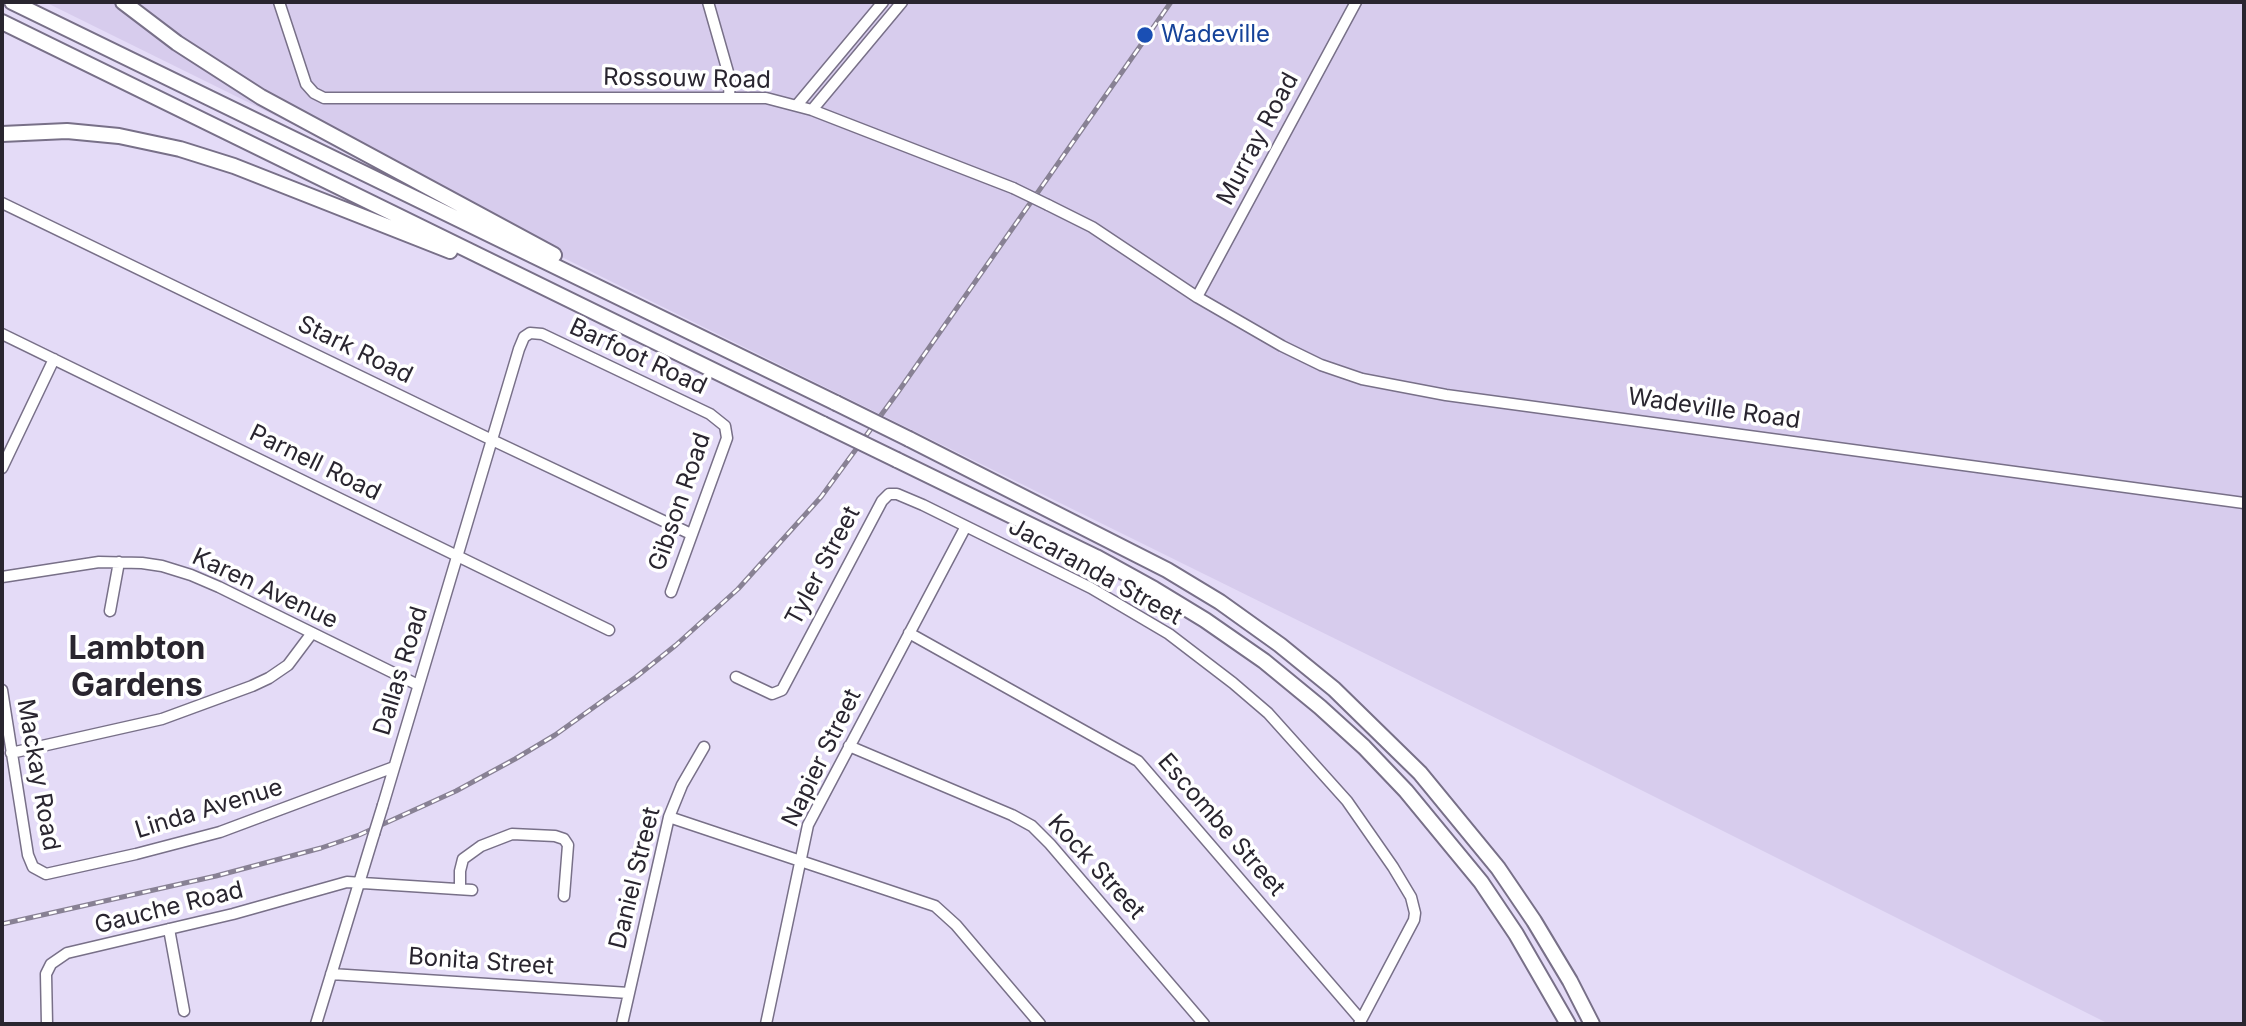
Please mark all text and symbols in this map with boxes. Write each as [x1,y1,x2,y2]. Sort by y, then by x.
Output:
place label: Wadeville [1161,21,1270,49]
marker: Wadeville [1135,25,1155,45]
street label: Rossouw Road [603,63,771,95]
street label: Murray Road [1211,68,1305,210]
street label: Stark Road [293,310,417,390]
street label: Barfoot Road [565,313,711,401]
street label: Wadeville Road [1626,383,1802,435]
street label: Parnell Road [245,419,385,507]
street label: Gibson Road [643,429,717,575]
street label: Tyler Street [780,501,866,631]
street label: Jacaranda Street [1003,512,1187,632]
street label: Karen Avenue [188,543,342,635]
street label: Dallas Road [368,603,434,739]
district label: Lambton Gardens [69,630,206,705]
street label: Napier Street [776,684,868,832]
street label: Mackay Road [11,697,65,853]
street label: Escombe Street [1151,748,1291,902]
street label: Linda Avenue [132,773,286,845]
street label: Daniel Street [603,804,667,952]
street label: Kock Street [1041,809,1151,925]
street label: Gauche Road [92,876,246,940]
street label: Bonita Street [407,943,555,981]

